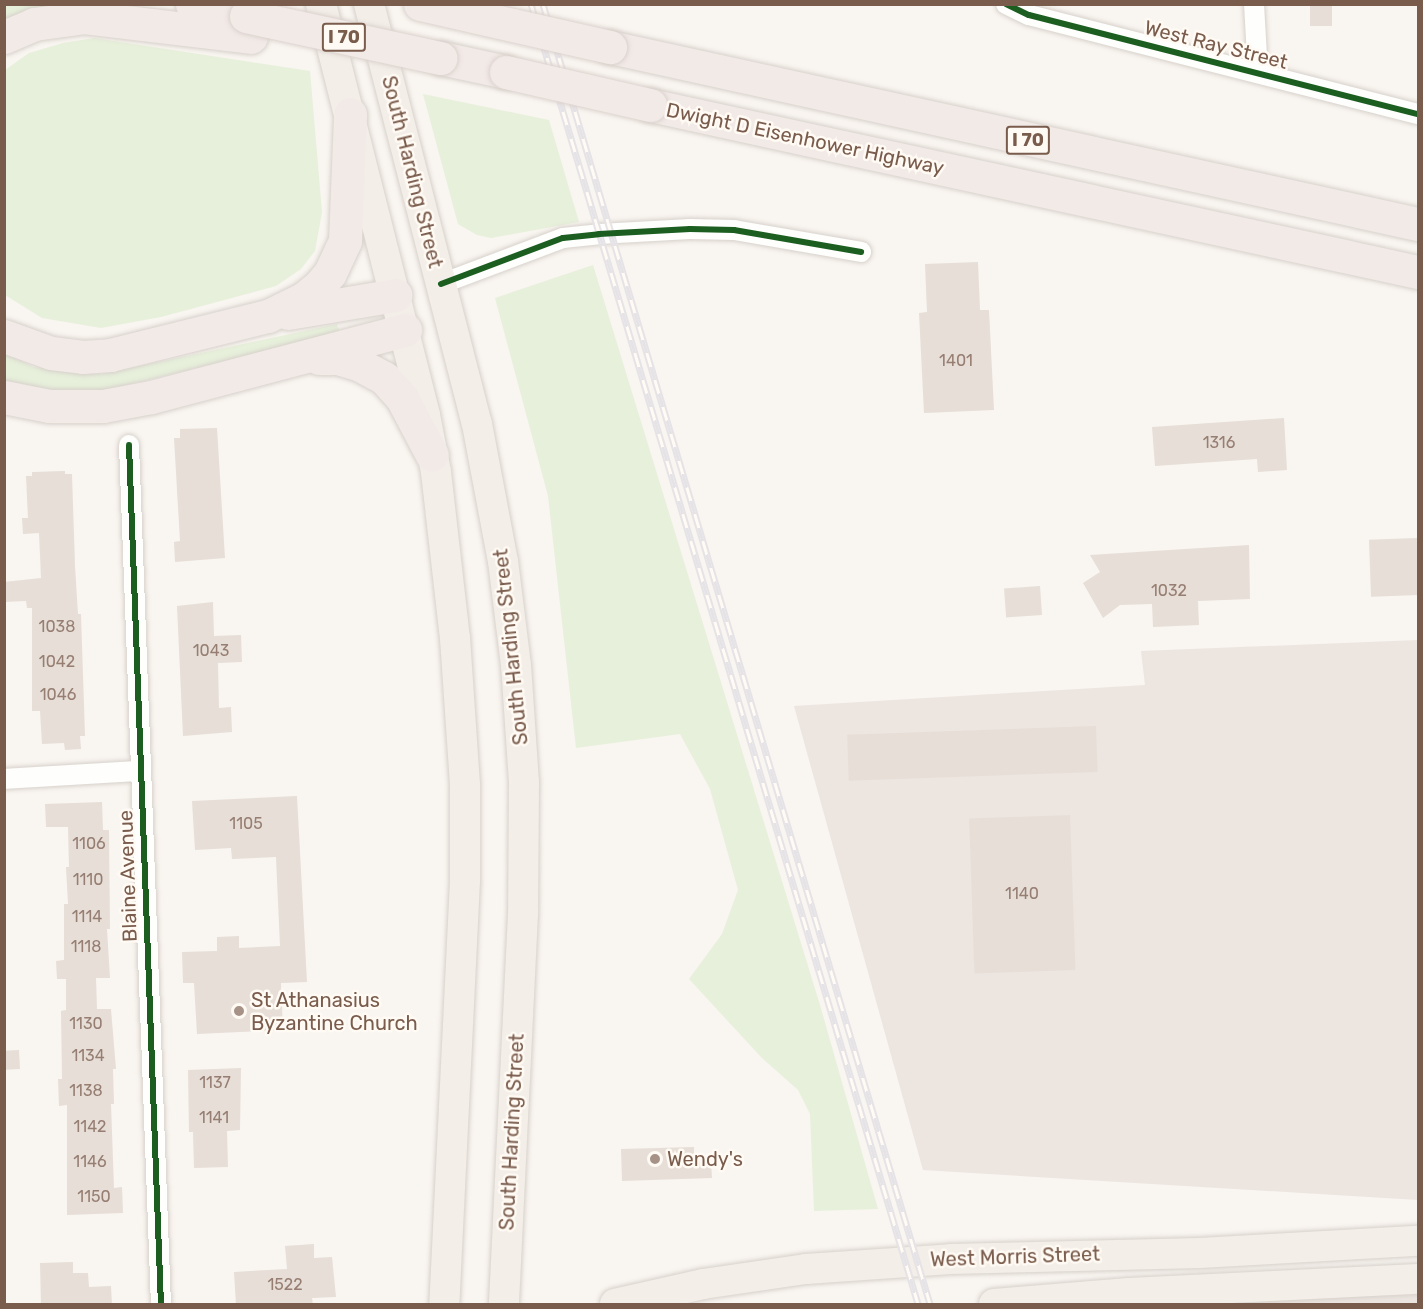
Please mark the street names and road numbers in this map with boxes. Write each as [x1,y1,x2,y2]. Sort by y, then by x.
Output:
street label: West Ray Street [1142,16,1290,74]
road number: I 70 [322,22,366,52]
street label: South Harding Street [377,73,447,271]
street label: Dwight D Eisenhower Highway [664,98,946,180]
road number: I 70 [1006,125,1050,155]
street label: South Harding Street [489,548,533,746]
street label: Blaine Avenue [114,809,142,943]
street label: South Harding Street [495,1033,529,1231]
street label: West Morris Street [930,1242,1100,1272]

